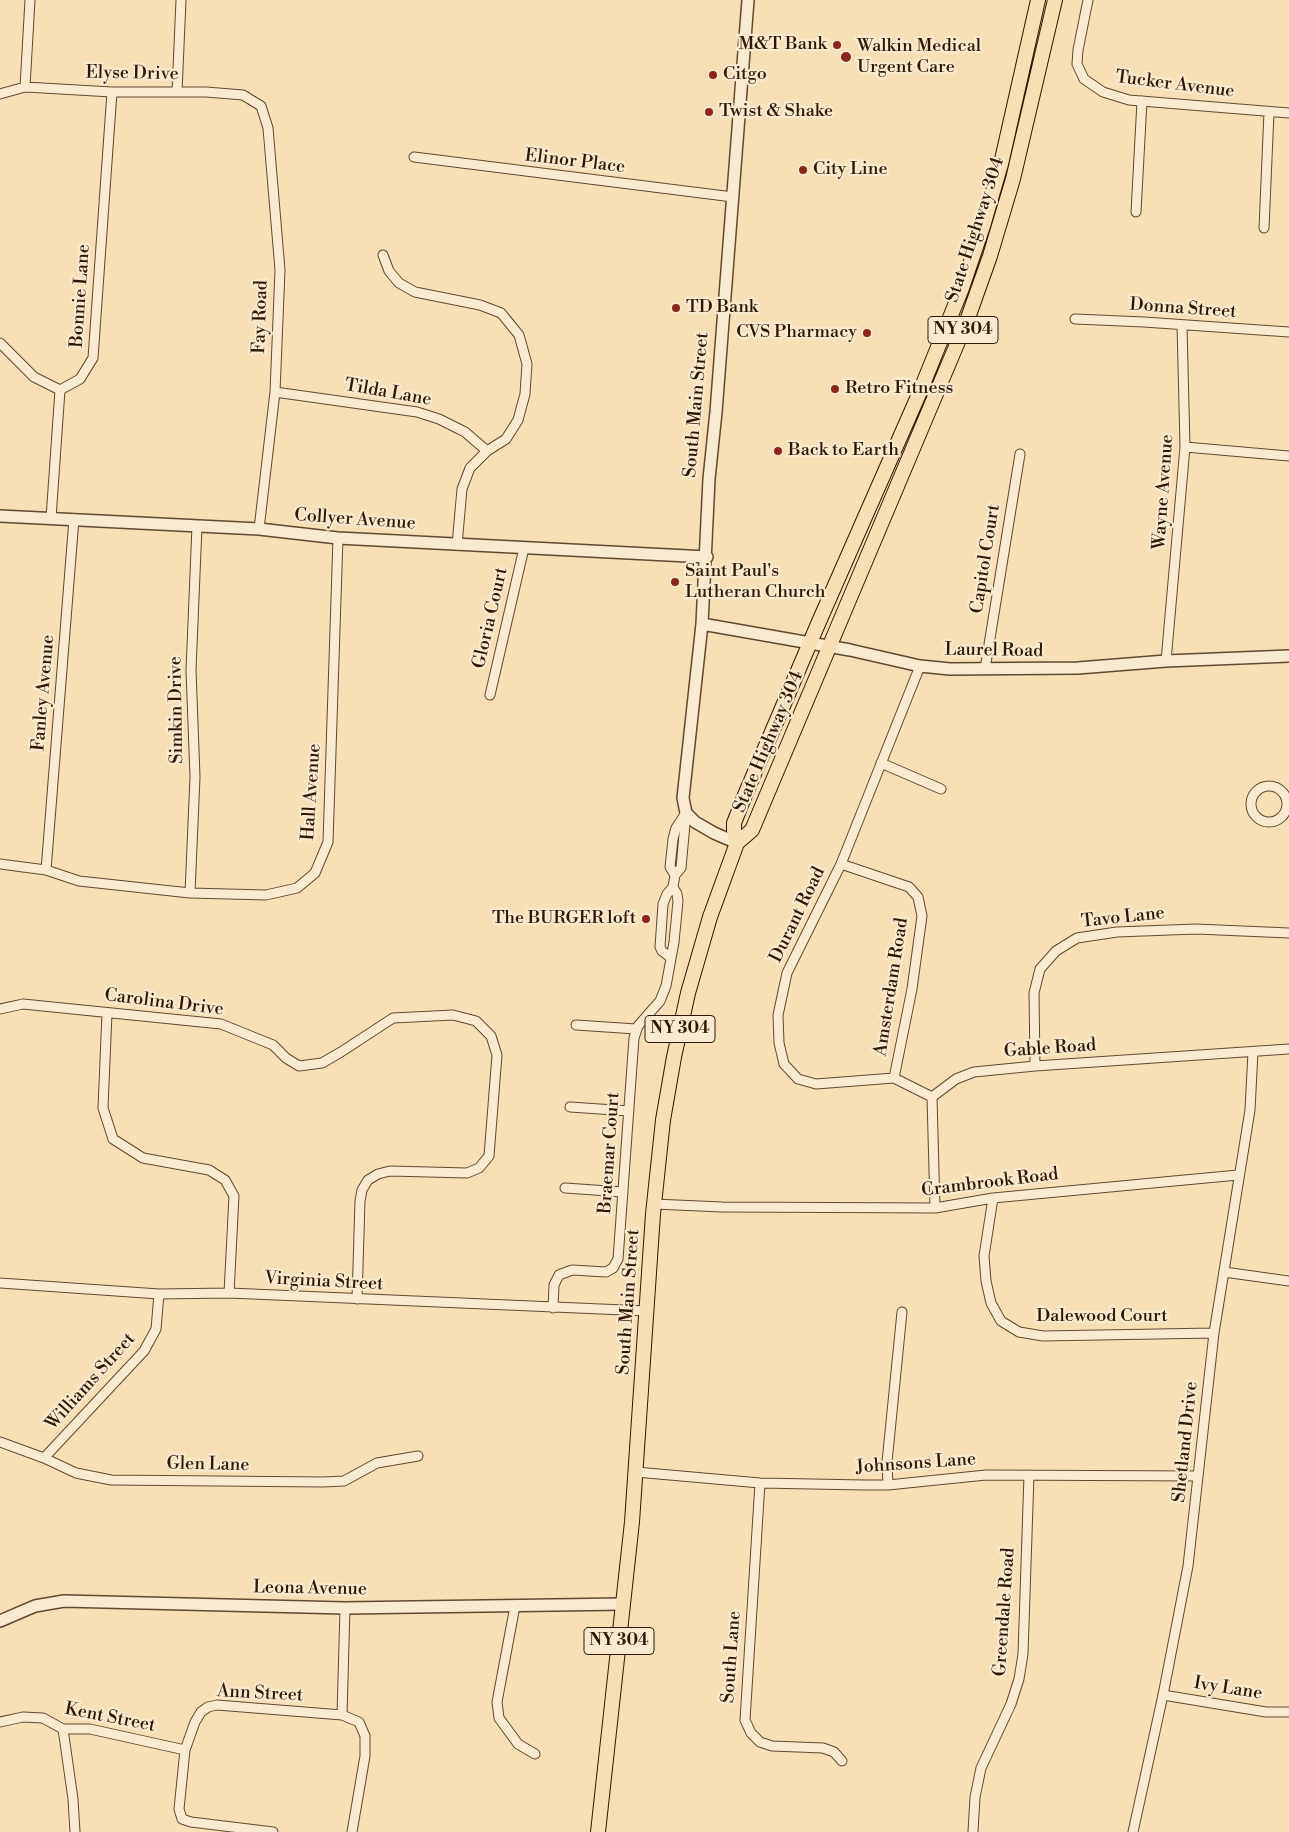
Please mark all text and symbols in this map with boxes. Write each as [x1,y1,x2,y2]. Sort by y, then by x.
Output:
place label: M&T Bank [738,34,827,56]
place label: Walkin Medical Urgent Care [857,36,981,78]
marker: M&T Bank [831,39,843,51]
marker: Walkin Medical Urgent Care [839,50,853,64]
street label: Elyse Drive [85,62,179,86]
place label: Citgo [723,64,767,86]
street label: Tucker Avenue [1114,67,1236,103]
marker: Citgo [707,69,719,81]
place label: Twist & Shake [719,101,833,123]
marker: Twist & Shake [703,106,715,118]
street label: Elinor Place [524,145,626,179]
street label: State Highway 304 [942,154,1010,306]
place label: City Line [813,159,888,181]
marker: City Line [797,164,809,176]
street label: Bonnie Lane [67,243,95,349]
street label: Fay Road [249,280,273,354]
street label: Donna Street [1129,294,1237,324]
place label: TD Bank [686,297,758,319]
marker: TD Bank [670,302,682,314]
road number: NY 304 [928,316,998,344]
place label: CVS Pharmacy [736,322,857,344]
marker: CVS Pharmacy [861,327,873,339]
street label: South Main Street [680,331,714,479]
street label: Tilda Lane [343,375,433,411]
place label: Retro Fitness [845,378,953,400]
marker: Retro Fitness [829,383,841,395]
street label: Wayne Avenue [1149,434,1179,550]
place label: Back to Earth [788,440,899,462]
marker: Back to Earth [772,445,784,457]
street label: Capitol Court [967,503,1005,615]
street label: Collyer Avenue [294,505,416,535]
place label: Saint Paul's Lutheran Church [685,561,825,604]
street label: Gloria Court [469,565,513,671]
marker: Saint Paul's Lutheran Church [669,576,681,588]
street label: Fanley Avenue [28,634,60,752]
street label: Laurel Road [944,639,1044,663]
street label: Simkin Drive [165,656,189,764]
street label: State Highway 304 [729,668,809,816]
street label: Hall Avenue [298,743,326,841]
street label: Durant Road [766,864,830,966]
street label: Tavo Lane [1080,903,1166,933]
place label: The BURGER loft [492,908,636,930]
marker: The BURGER loft [640,913,652,925]
street label: Amsterdam Road [870,916,914,1058]
street label: Carolina Drive [103,985,225,1021]
road number: NY 304 [645,1016,715,1042]
street label: Gable Road [1003,1035,1097,1063]
street label: Braemar Court [595,1091,625,1215]
street label: Crambrook Road [920,1164,1060,1202]
street label: South Main Street [613,1228,645,1376]
street label: Virginia Street [264,1268,384,1296]
street label: Dalewood Court [1036,1306,1168,1328]
street label: Williams Street [42,1329,140,1435]
street label: Shetland Drive [1169,1380,1203,1504]
street label: Johnsons Lane [855,1449,977,1479]
street label: Glen Lane [166,1453,250,1477]
street label: Greendale Road [990,1547,1020,1677]
street label: Leona Avenue [253,1577,367,1601]
street label: South Lane [718,1610,746,1704]
road number: NY 304 [584,1628,654,1654]
street label: Ivy Lane [1192,1673,1264,1705]
street label: Ann Street [216,1681,304,1707]
street label: Kent Street [63,1699,157,1737]

